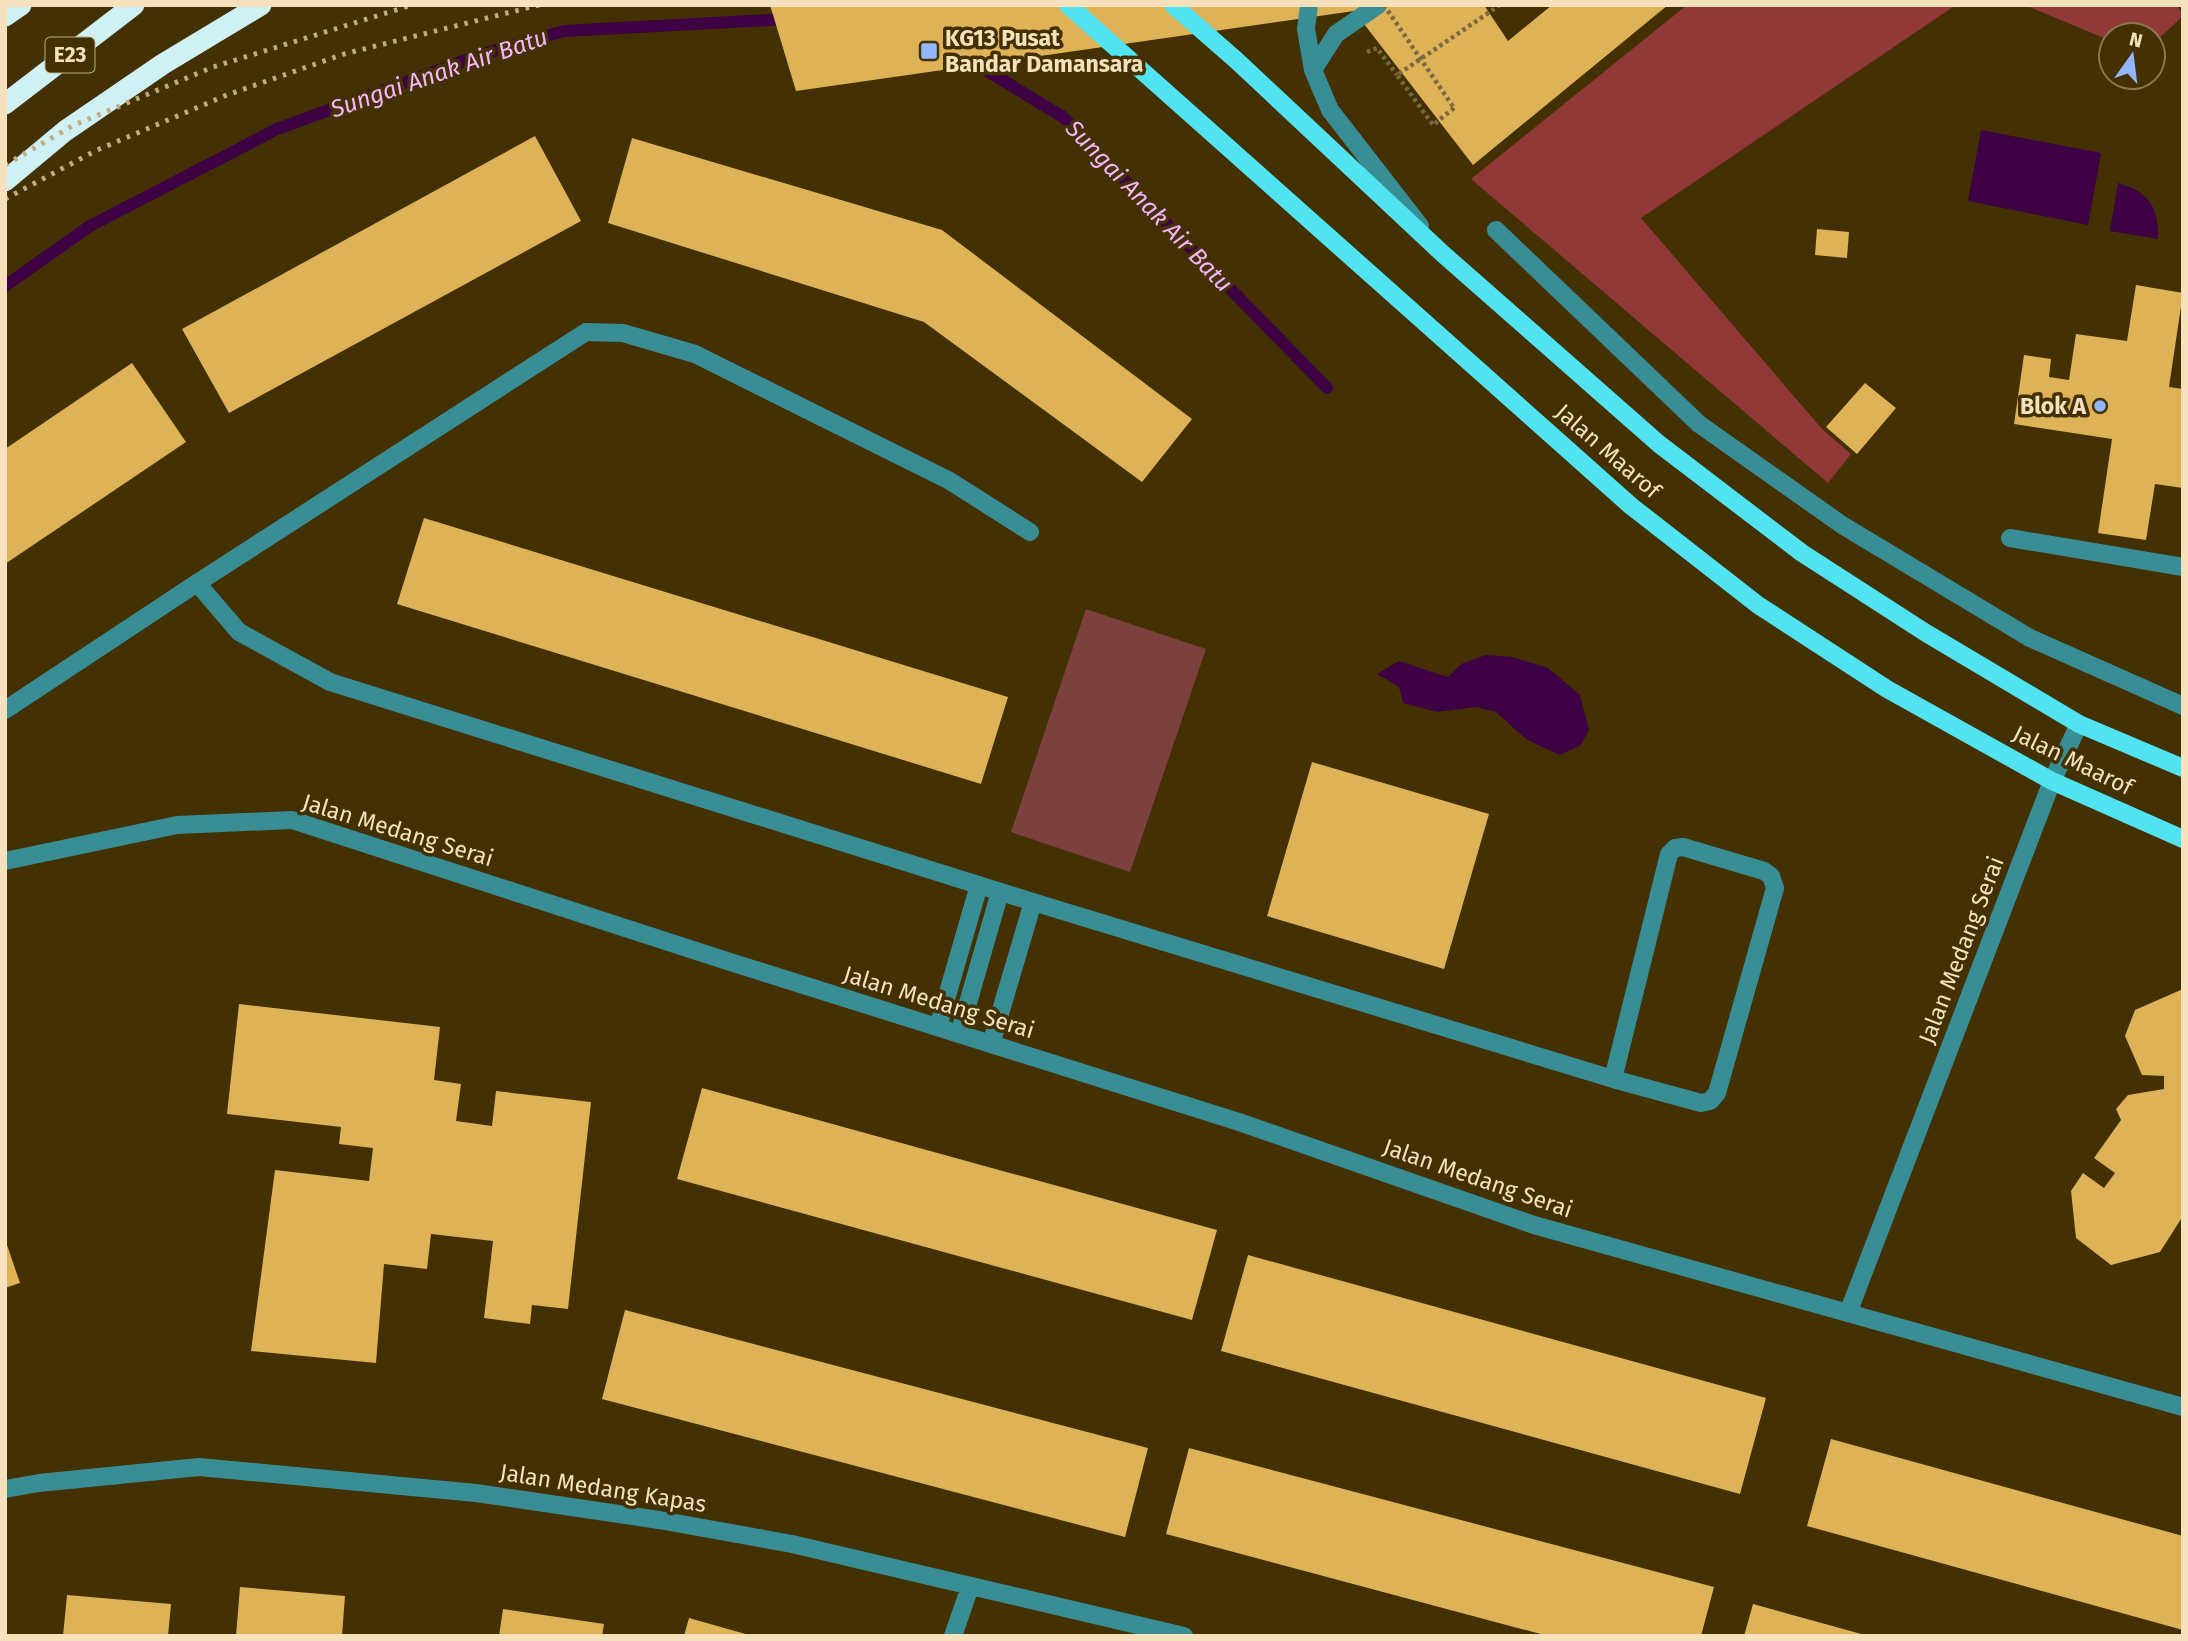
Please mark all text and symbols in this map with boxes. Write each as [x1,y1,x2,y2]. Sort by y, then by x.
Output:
north arrow [2097,21,2167,91]
water label: Sungai Anak Air Batu [326,23,551,124]
place label: KG13 Pusat Bandar Damansara [945,24,1143,78]
text: N [2127,27,2145,53]
road number: E23 [46,38,94,72]
marker: KG13 Pusat Bandar Damansara [919,41,939,61]
water label: Sungai Anak Air Batu [1059,114,1238,298]
place label: Blok A [2020,392,2086,420]
street label: Jalan Maarof [1550,398,1668,506]
marker: Blok A [2092,398,2108,414]
street label: Jalan Maarof [2008,719,2140,802]
street label: Jalan Medang Serai [299,788,497,872]
street label: Jalan Medang Serai [1912,852,2010,1048]
street label: Jalan Medang Serai [840,960,1038,1044]
street label: Jalan Medang Serai [1380,1132,1576,1224]
street label: Jalan Medang Kapas [498,1458,708,1518]

